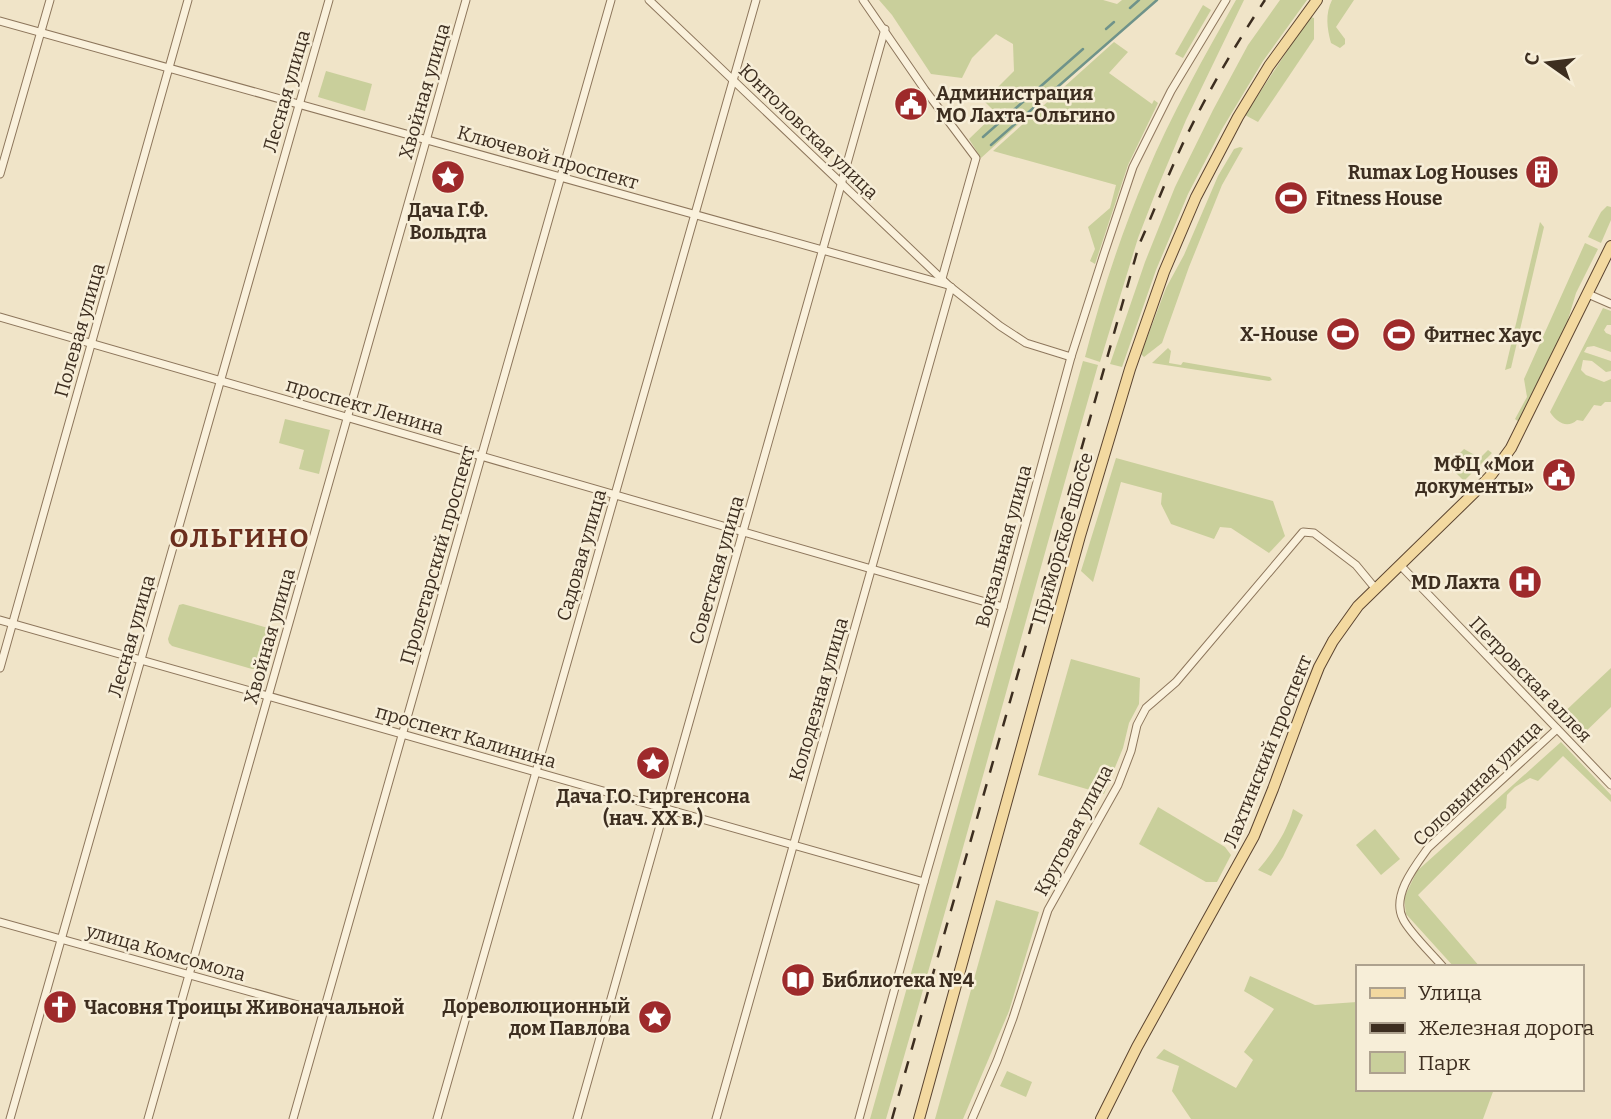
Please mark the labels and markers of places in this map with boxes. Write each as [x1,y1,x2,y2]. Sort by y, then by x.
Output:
place label: Администрация МО Лахта-Ольгино [936,82,1115,127]
public building icon: Администрация МО Лахта-Ольгино [892,85,930,123]
building icon: Rumax Log Houses [1523,153,1561,191]
place icon: Дача Г.Ф. Вольдта [429,158,467,196]
place label: Rumax Log Houses [1348,161,1518,184]
sports icon: Fitness House [1272,179,1310,217]
place label: Fitness House [1316,187,1442,210]
place label: Дача Г.Ф. Вольдта [408,199,488,244]
sports icon: X-House [1324,315,1362,353]
sports icon: Фитнес Хаус [1380,316,1418,354]
place label: X-House [1240,323,1318,346]
place label: Фитнес Хаус [1424,324,1542,347]
place label: МФЦ «Мои документы» [1415,453,1534,498]
public building icon: МФЦ «Мои документы» [1540,456,1578,494]
hospital icon: MD Лахта [1506,563,1544,601]
place label: MD Лахта [1411,571,1500,594]
place icon: Дача Г.О. Гиргенсона (нач. XX в.) [634,744,672,782]
place label: Дача Г.О. Гиргенсона (нач. XX в.) [556,785,750,830]
library icon: Библиотека №4 [779,961,817,999]
place label: Библиотека №4 [822,969,974,992]
church icon: Часовня Троицы Живоначальной [41,988,79,1026]
place label: Дореволюционный дом Павлова [443,995,630,1040]
place label: Часовня Троицы Живоначальной [84,996,404,1019]
place icon: Дореволюционный дом Павлова [636,998,674,1036]

